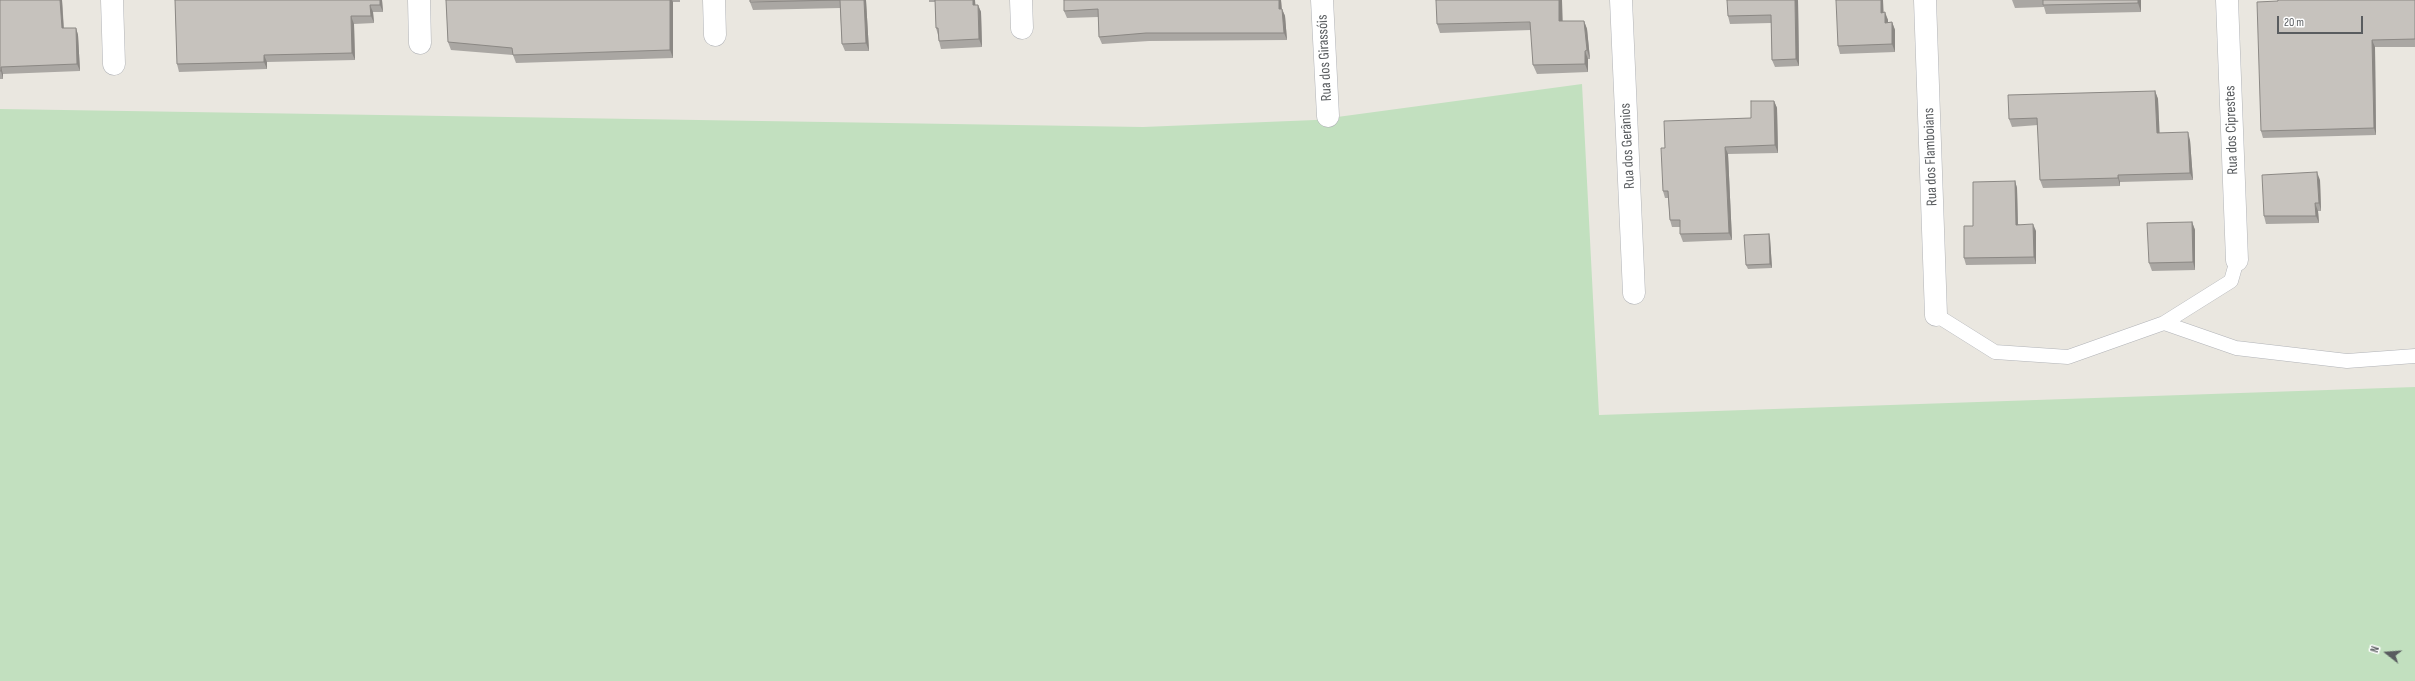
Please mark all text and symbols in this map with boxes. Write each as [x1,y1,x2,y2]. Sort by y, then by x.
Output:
scale bar [2279,8,2365,34]
street label: Rua dos Girassóis [1314,14,1336,102]
text: 20 m [2284,15,2304,30]
street label: Rua dos Ciprestes [2221,85,2243,175]
street label: Rua dos Gerânios [1617,103,1639,189]
street label: Rua dos Flamboians [1920,108,1942,206]
north arrow [2367,633,2407,673]
text: N [2368,645,2382,654]

